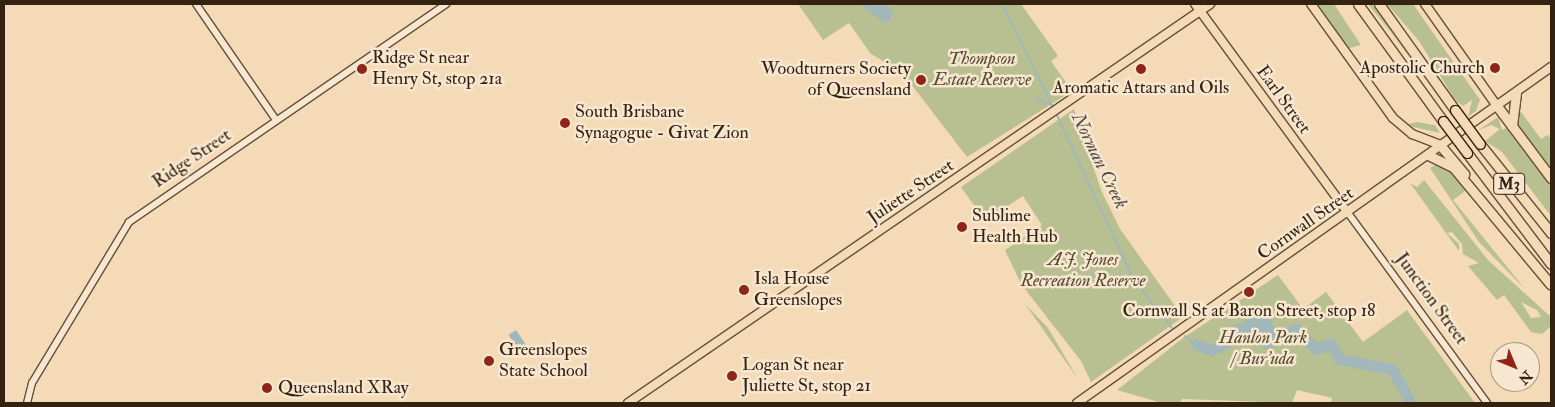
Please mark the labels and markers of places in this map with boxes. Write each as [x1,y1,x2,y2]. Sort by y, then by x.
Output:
place label: Ridge St near Henry St, stop 21a [372,48,502,90]
place label: Apostolic Church [1360,57,1485,79]
place label: Woodturners Society of Queensland [761,59,911,102]
marker: Apostolic Church [1489,62,1501,74]
marker: Ridge St near Henry St, stop 21a [356,63,368,75]
marker: Aromatic Attars and Oils [1135,63,1147,75]
marker: Woodturners Society of Queensland [915,74,927,86]
place label: Aromatic Attars and Oils [1053,77,1229,99]
place label: South Brisbane Synagogue - Givat Zion [575,102,749,144]
marker: South Brisbane Synagogue - Givat Zion [559,117,571,129]
place label: Sublime Health Hub [972,206,1058,248]
marker: Sublime Health Hub [956,221,968,233]
place label: Isla House Greenslopes [754,269,842,312]
marker: Isla House Greenslopes [738,284,750,296]
marker: Cornwall St at Baron Street, stop 18 [1243,286,1255,298]
place label: Cornwall St at Baron Street, stop 18 [1122,300,1376,322]
place label: Greenslopes State School [499,340,588,382]
marker: Greenslopes State School [483,355,495,367]
place label: Logan St near Juliette St, stop 21 [742,355,871,398]
marker: Logan St near Juliette St, stop 21 [726,370,738,382]
place label: Queensland XRay [278,377,409,399]
marker: Queensland XRay [260,381,274,395]

